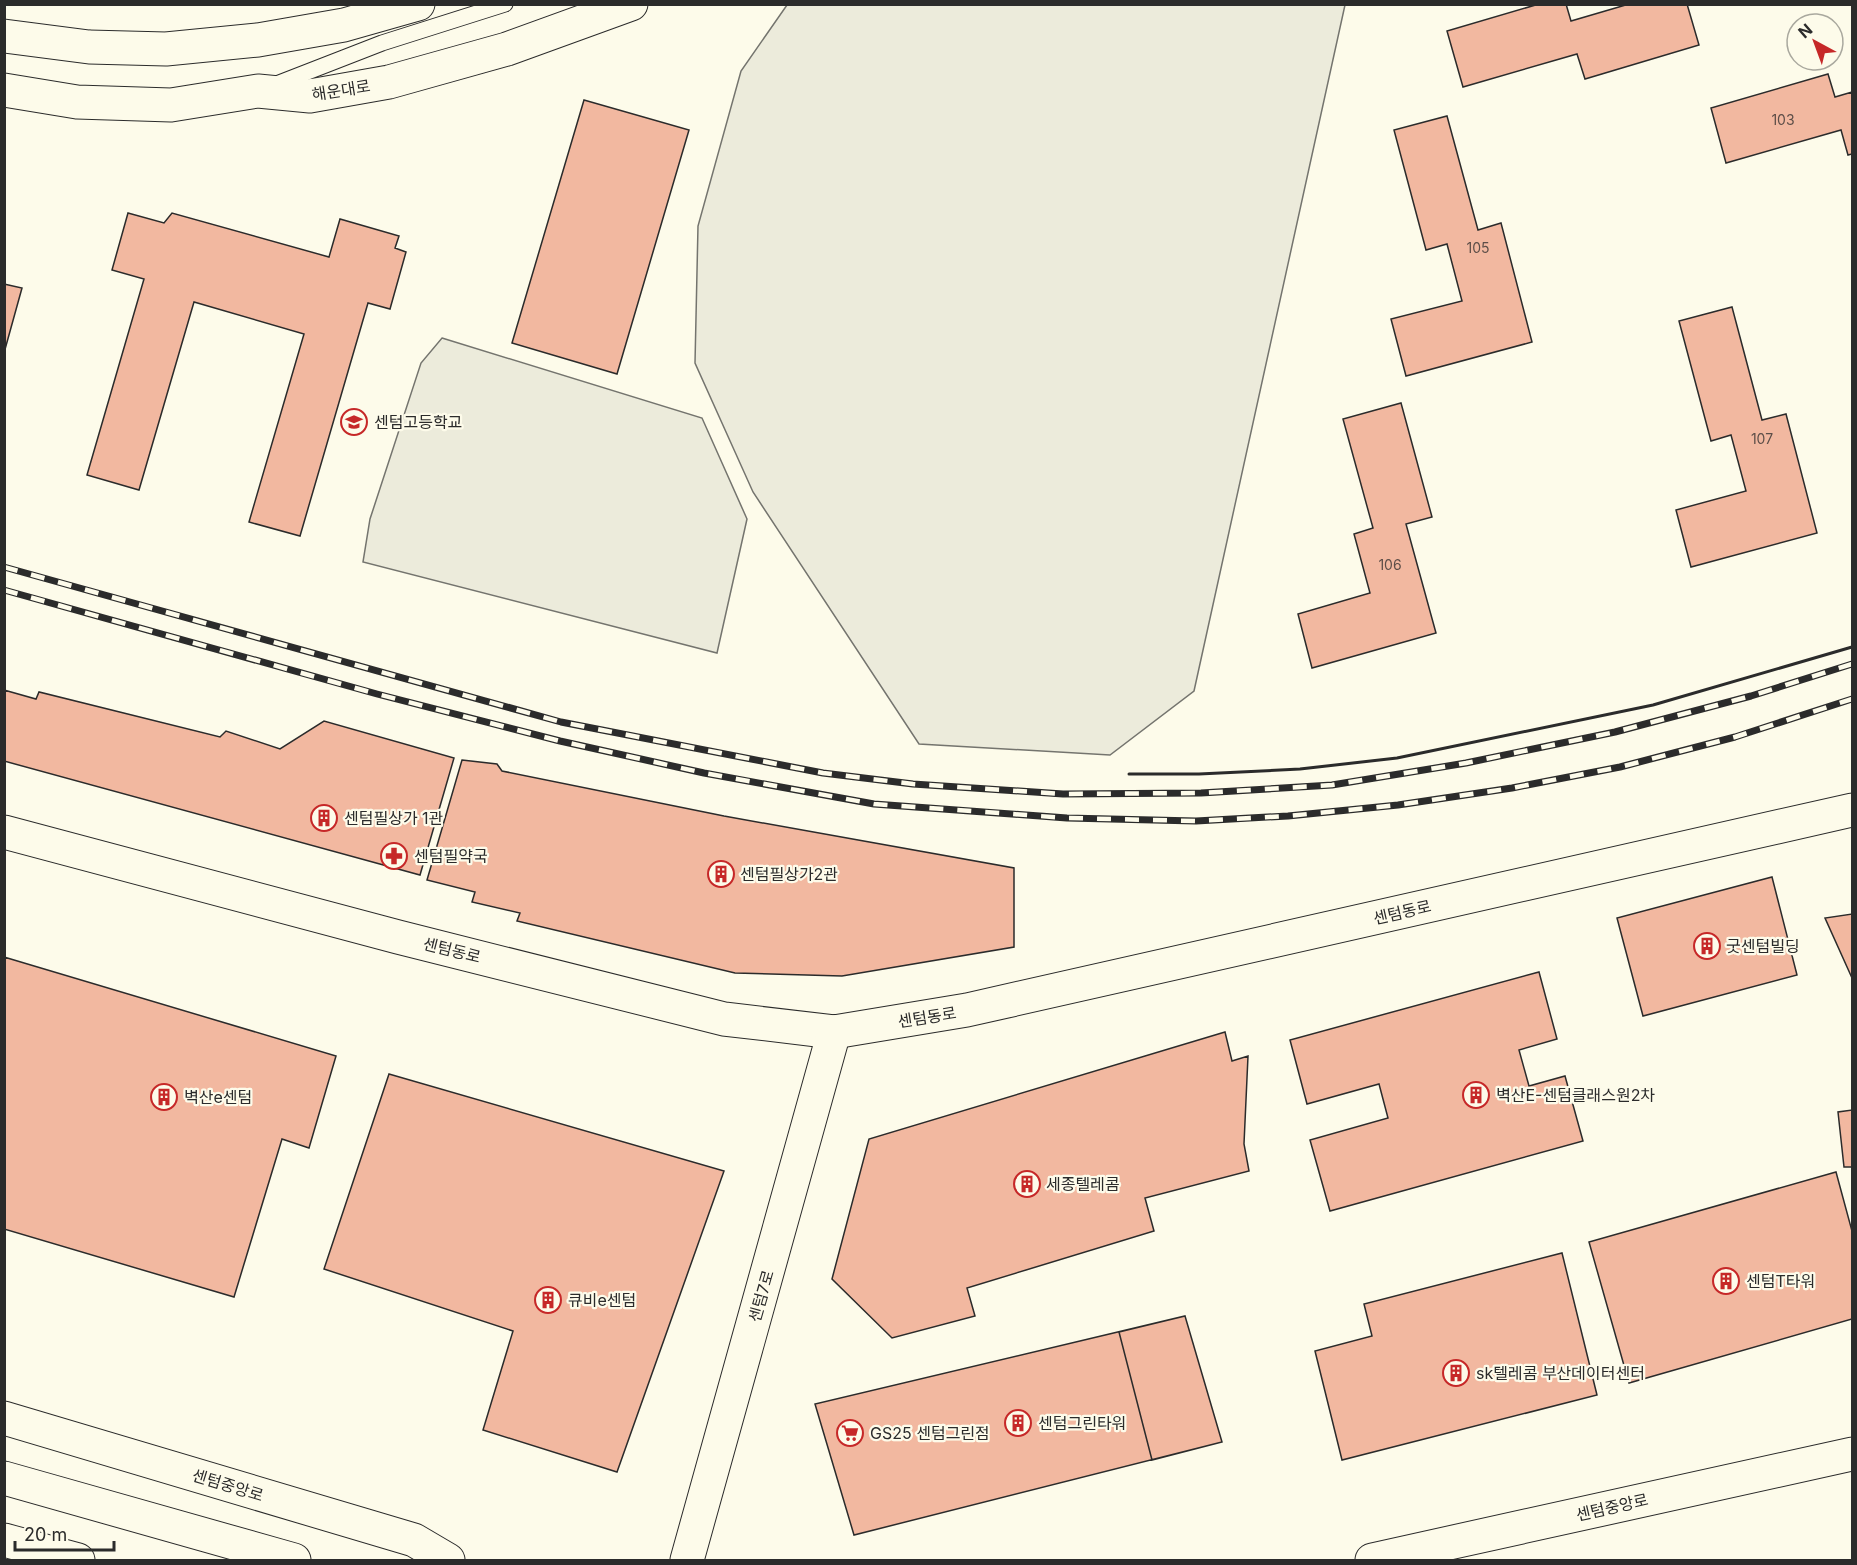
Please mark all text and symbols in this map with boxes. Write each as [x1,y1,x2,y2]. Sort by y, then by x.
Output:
north arrow [1785,12,1845,72]
text: N [1794,19,1816,42]
street label: 해운대로 [310,75,372,104]
house number: 103 [1771,111,1795,128]
house number: 105 [1466,239,1490,256]
school or university icon: 센텀고등학교 [339,407,369,437]
place label: 센텀고등학교 [374,412,462,432]
house number: 107 [1751,430,1773,447]
house number: 106 [1378,556,1402,573]
building icon: 센텀필상가 1관 [309,803,339,833]
place label: 센텀필상가 1관 [344,808,444,828]
pharmacy icon: 센텀필약국 [379,841,409,871]
place label: 센텀필약국 [414,846,488,866]
building icon: 센텀필상가2관 [706,859,736,889]
place label: 센텀필상가2관 [740,864,838,884]
street label: 센텀동로 [1371,896,1433,928]
building icon: 굿센텀빌딩 [1692,931,1722,961]
street label: 센텀동로 [421,933,483,967]
place label: 굿센텀빌딩 [1726,936,1800,956]
street label: 센텀동로 [896,1002,958,1031]
building icon: 벽산E-센텀클래스원2차 [1461,1080,1491,1110]
building icon: 벽산e센텀 [149,1082,179,1112]
place label: 벽산E-센텀클래스원2차 [1496,1085,1655,1105]
place label: 벽산e센텀 [184,1087,252,1107]
building icon: 세종텔레콤 [1012,1169,1042,1199]
place label: 세종텔레콤 [1046,1174,1120,1194]
building icon: 센텀T타워 [1711,1266,1741,1296]
street label: 센텀7로 [744,1267,778,1324]
place label: 센텀T타워 [1746,1271,1815,1291]
building icon: 큐비e센텀 [533,1285,563,1315]
place label: 큐비e센텀 [568,1290,636,1310]
building icon: sk텔레콤 부산데이터센터 [1441,1358,1471,1388]
place label: sk텔레콤 부산데이터센터 [1476,1363,1645,1383]
building icon: 센텀그린타워 [1003,1408,1033,1438]
place label: 센텀그린타워 [1038,1413,1126,1433]
supermarket icon: GS25 센텀그린점 [835,1418,865,1448]
place label: GS25 센텀그린점 [870,1423,990,1443]
street label: 센텀중앙로 [190,1465,266,1505]
street label: 센텀중앙로 [1574,1489,1650,1525]
scale bar [15,1514,114,1552]
text: 20 m [24,1524,67,1545]

